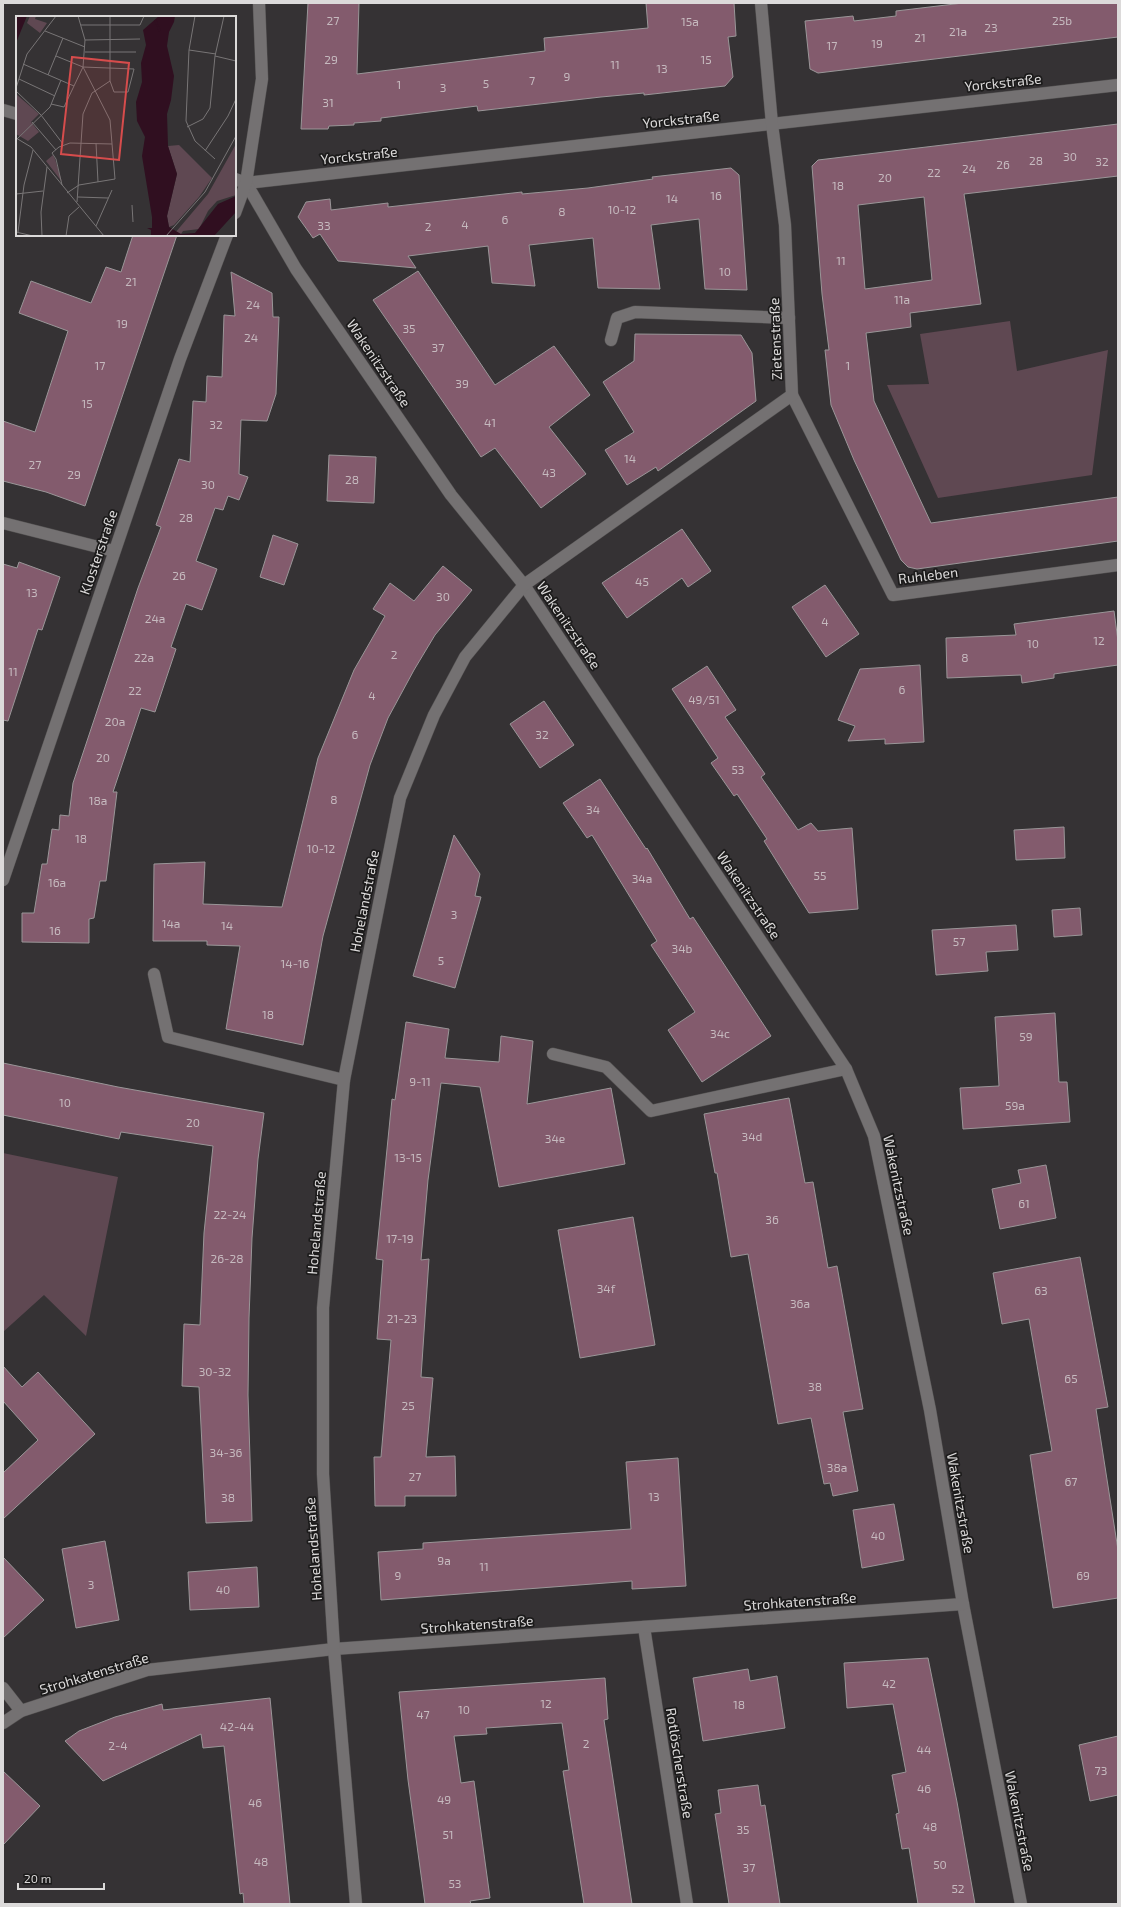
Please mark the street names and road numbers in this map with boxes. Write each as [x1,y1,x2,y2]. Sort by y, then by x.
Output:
street label: Yorckstraße [964,70,1042,94]
street label: Yorckstraße [642,107,720,131]
street label: Yorckstraße [320,143,398,167]
street label: Zietenstraße [765,297,785,381]
street label: Wakenitzstraße [343,316,415,410]
street label: Klosterstraße [76,507,120,597]
street label: Ruhleben [897,563,959,587]
street label: Wakenitzstraße [533,578,605,672]
street label: Hohelandstraße [346,848,382,954]
street label: Wakenitzstraße [713,848,785,942]
street label: Wakenitzstraße [880,1133,918,1237]
street label: Hohelandstraße [303,1171,329,1275]
street label: Wakenitzstraße [944,1451,978,1555]
street label: Hohelandstraße [301,1497,325,1601]
street label: Strohkatenstraße [743,1589,857,1613]
street label: Strohkatenstraße [420,1612,534,1636]
street label: Strohkatenstraße [37,1648,151,1698]
street label: Rotlöscherstraße [663,1706,697,1820]
street label: Wakenitzstraße [1002,1769,1038,1873]

